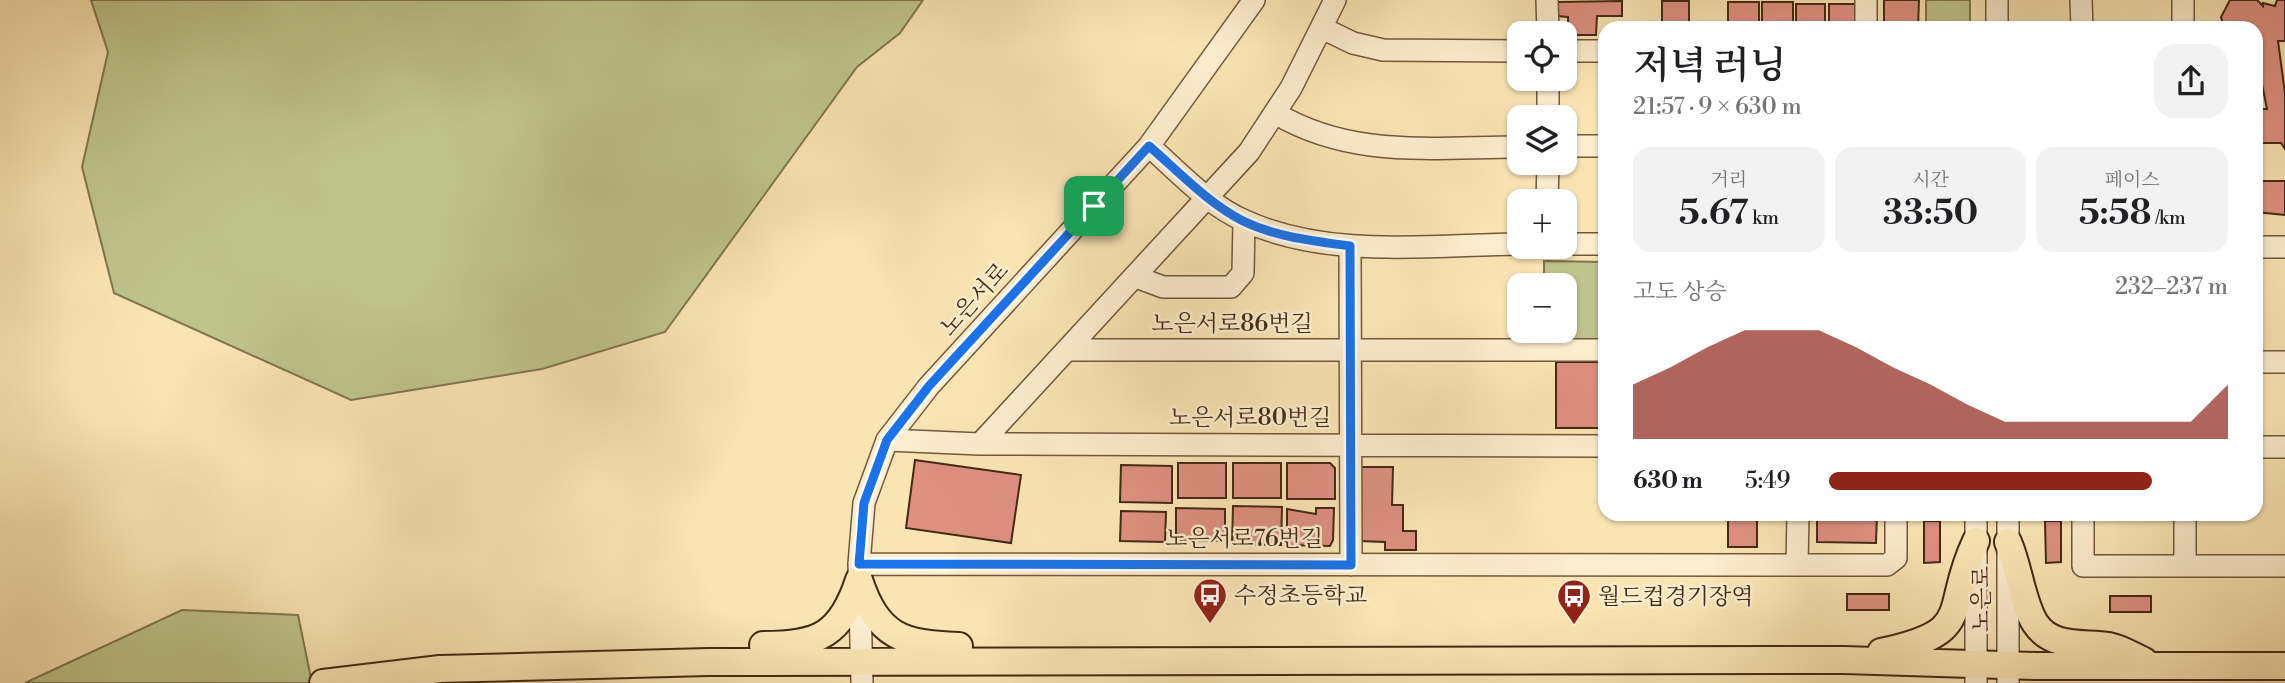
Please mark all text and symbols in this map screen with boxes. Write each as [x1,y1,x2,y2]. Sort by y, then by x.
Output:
map controls [1507,21,1577,343]
button: locate [1507,21,1577,91]
text: 저녁 러닝 [1633,43,1786,90]
button: share [2154,44,2228,118]
text: 21:57 · 9 × 630 m [1633,93,1802,121]
button: layers [1507,105,1577,175]
text: 거리 [1710,168,1747,192]
text: 시간 [1912,168,1949,192]
text: 페이스 [2105,168,2160,192]
pin [1064,176,1124,236]
icon: arrive [1075,187,1113,225]
button: + [1507,189,1577,259]
text: 5.67 [1679,192,1748,235]
text: 33:50 [1883,192,1978,235]
text: 5:58 [2079,192,2152,235]
text: km [1748,206,1779,230]
text: /km [2152,206,2186,230]
street label: 노은서로 [935,257,1015,342]
button: − [1507,273,1577,343]
text: 232–237 m [2115,273,2228,301]
text: 고도 상승 [1633,278,1727,306]
street label: 노은서로86번길 [1151,310,1313,338]
street label: 노은서로80번길 [1169,404,1331,432]
text: 630 m [1633,467,1703,495]
text: 5:49 [1745,467,1791,495]
street label: 노은서로76번길 [1165,525,1323,553]
street label: 노은로 [1968,566,1996,632]
bus stop icon: 수정초등학교 [1191,576,1229,625]
bus stop icon: 월드컵경기장역 [1555,577,1593,626]
place label: 수정초등학교 [1234,582,1367,610]
place label: 월드컵경기장역 [1598,583,1754,611]

